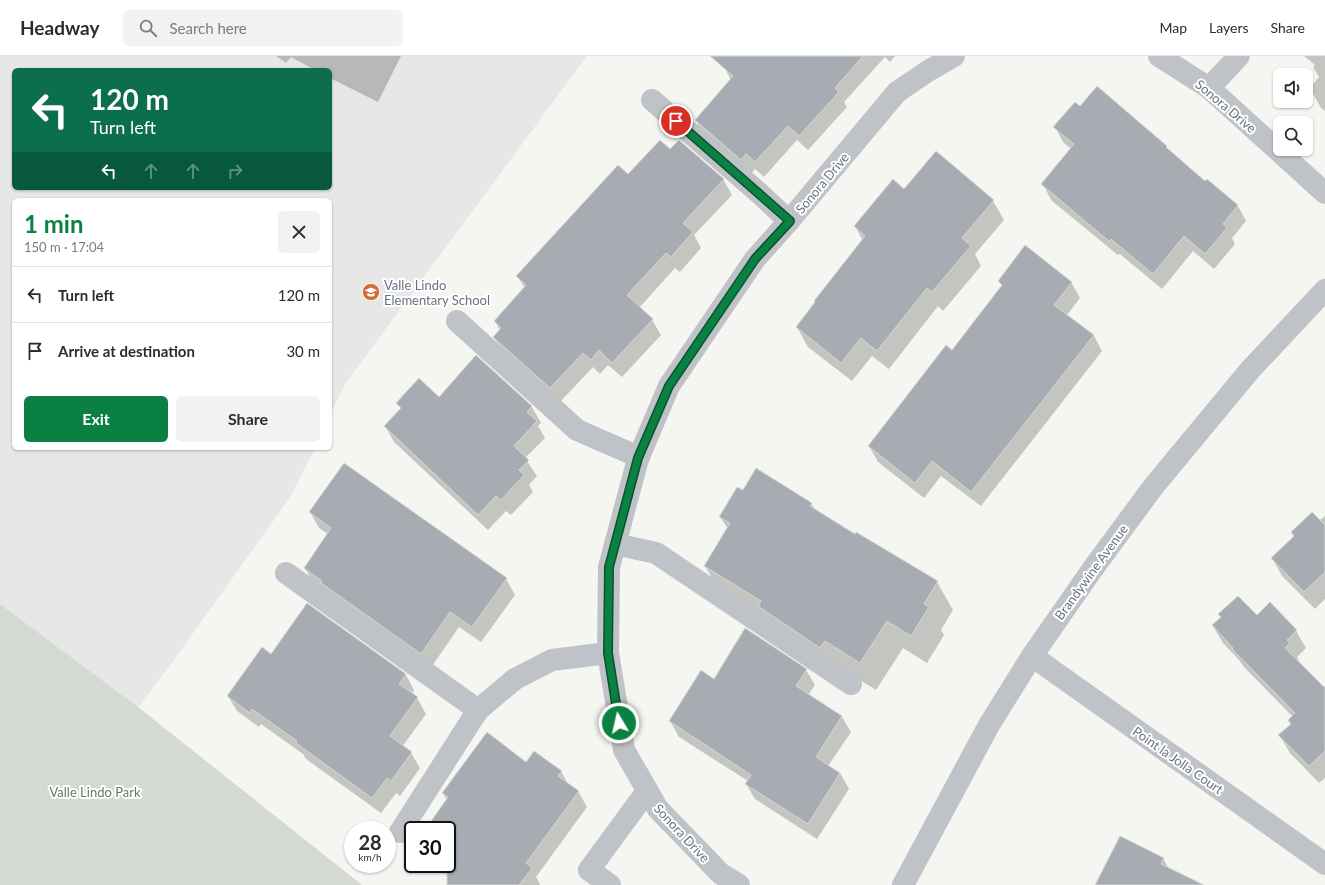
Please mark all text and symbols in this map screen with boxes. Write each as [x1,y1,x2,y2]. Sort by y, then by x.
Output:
search box [123,10,403,46]
text: Headway [20,16,99,39]
icon: search [137,17,159,39]
text: Search here [169,19,247,37]
text: Map [1159,19,1187,36]
text: Layers [1209,19,1249,36]
text: Share [1271,19,1305,36]
map controls [1273,68,1313,156]
button: sound [1273,68,1313,108]
street label: Sonora Drive [1192,76,1260,136]
text: 120 m [90,82,169,116]
icon: left [24,84,76,136]
pin [659,104,693,138]
icon: arrive [665,110,687,132]
text: Turn left [90,116,156,138]
button: search [1273,116,1313,156]
street label: Sonora Drive [792,149,852,217]
icon: left [98,160,120,182]
icon: ahead [140,160,162,182]
icon: ahead [182,160,204,182]
icon: right [224,160,246,182]
text: 1 min [24,209,84,238]
button: close [278,211,320,253]
text: 150 m · 17:04 [24,239,104,255]
place label: Valle Lindo Elementary School [384,277,490,308]
school or university icon: Valle Lindo Elementary School [361,282,381,302]
icon: left [24,284,46,306]
text: Turn left [58,286,114,304]
text: 120 m [278,286,320,304]
icon: arrive [24,340,46,362]
text: Arrive at destination [58,342,195,360]
text: 30 m [286,342,320,360]
button: Exit [24,396,168,442]
button: Share [176,396,320,442]
street label: Brandywine Avenue [1051,521,1131,623]
position arrow [598,702,640,744]
street label: Point la Jolla Court [1130,723,1227,797]
park label: Valle Lindo Park [49,784,141,800]
street label: Sonora Drive [651,800,713,866]
speed limit sign: 30 [404,821,456,873]
text: 28 [358,830,382,854]
text: km/h [358,851,382,863]

